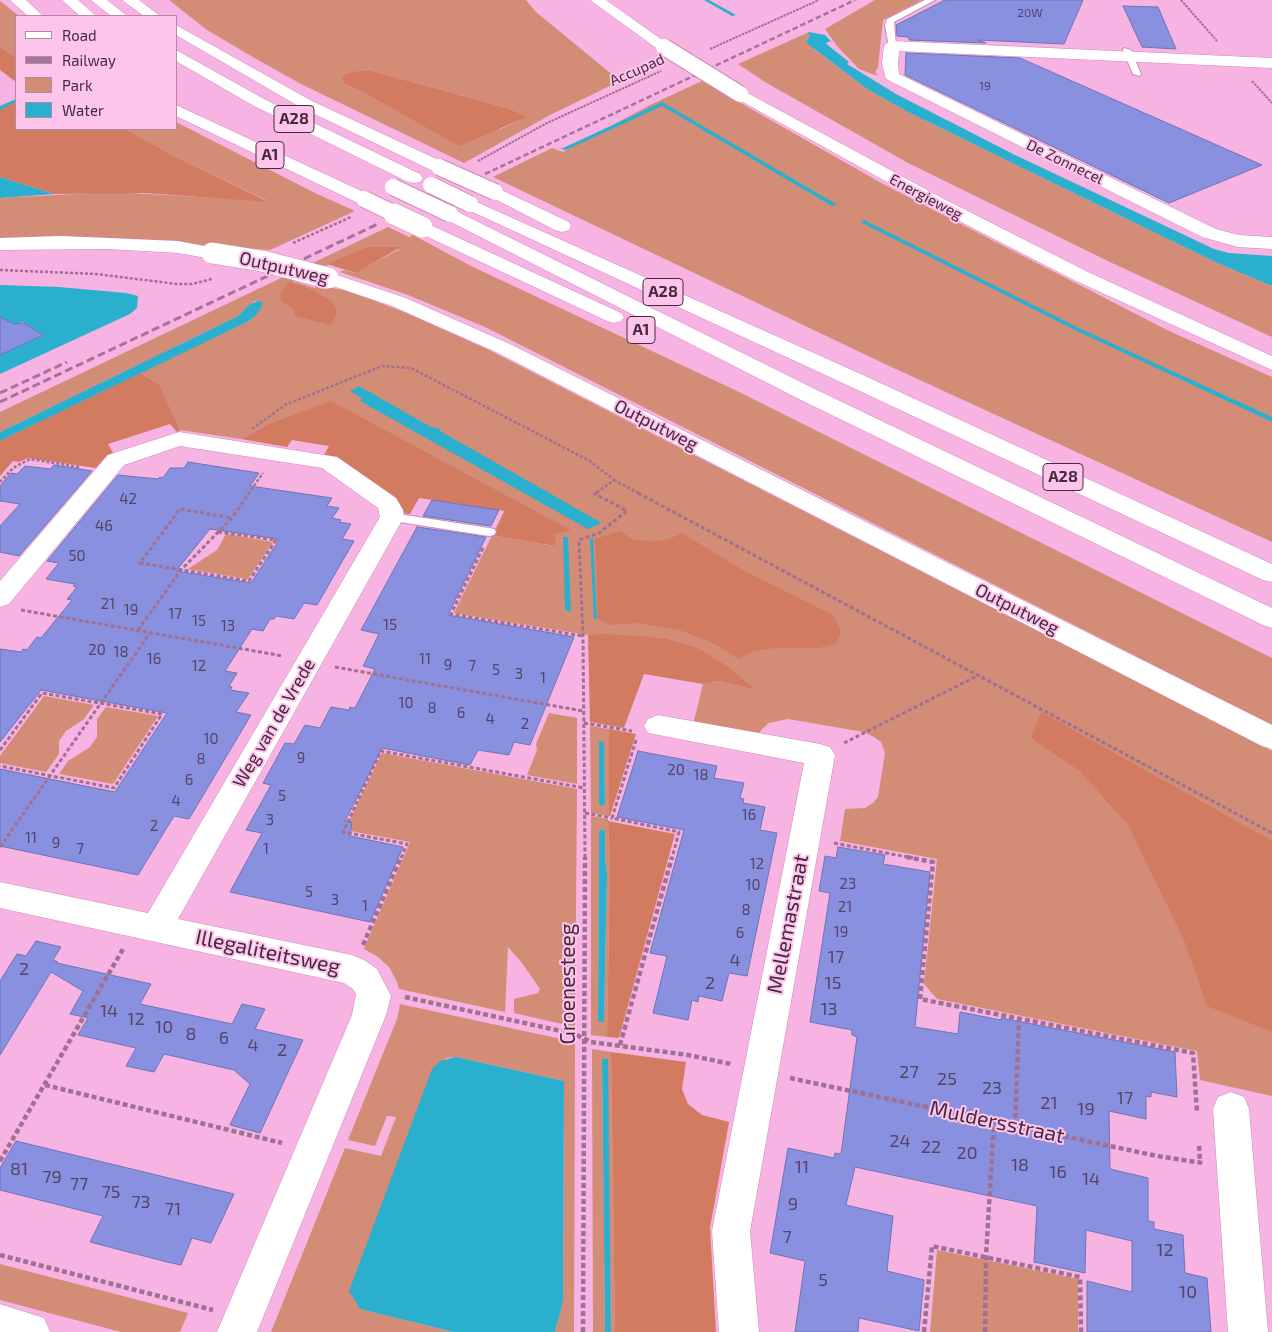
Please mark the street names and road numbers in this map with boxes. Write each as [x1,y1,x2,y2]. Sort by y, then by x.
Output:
street label: Accupad [607,50,667,90]
road number: A28 [274,106,314,132]
street label: De Zonnecel [1023,136,1107,188]
road number: A1 [256,142,284,168]
street label: Energieweg [886,170,966,224]
street label: Outputweg [237,247,331,289]
road number: A28 [643,278,683,306]
road number: A1 [627,316,655,344]
street label: Outputweg [610,395,702,455]
road number: A28 [1043,464,1083,491]
street label: Outputweg [971,579,1063,639]
street label: Weg van de Vrede [228,655,320,791]
street label: Mellemastraat [762,852,814,996]
street label: Illegaliteitsweg [193,924,343,980]
street label: Groenesteeg [555,924,581,1044]
street label: Muldersstraat [927,1095,1067,1149]

